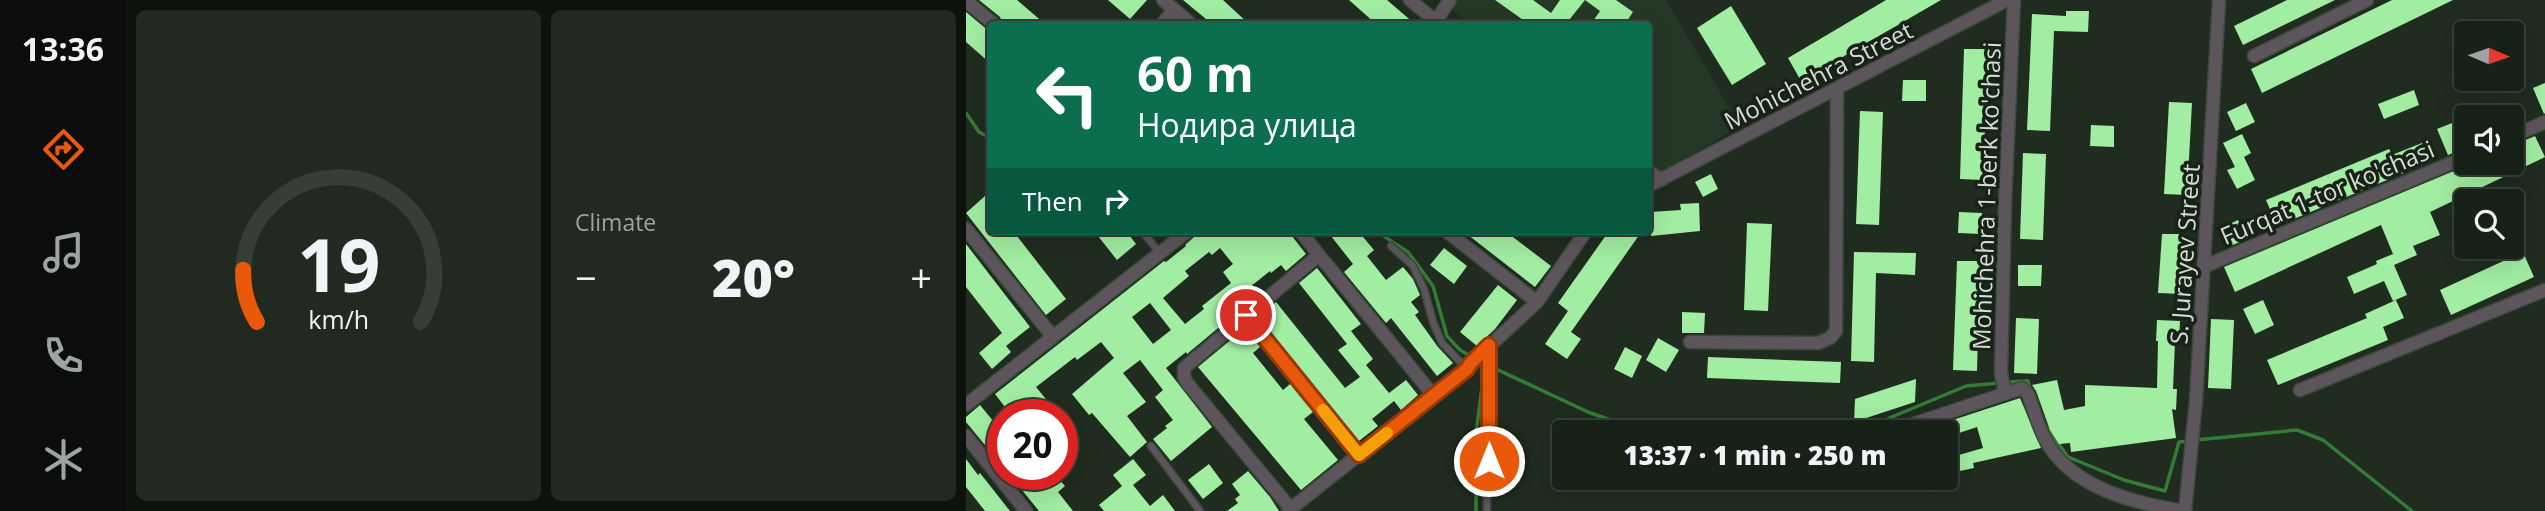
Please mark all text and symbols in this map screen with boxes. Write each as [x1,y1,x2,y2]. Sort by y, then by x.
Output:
street label: Mohichehra Street [1718,13,1918,137]
north arrow [2454,21,2524,91]
map controls [2454,21,2524,259]
text: 13:36 [22,27,104,70]
text: 60 m [1137,40,1254,106]
street label: Mohichehra 1-berk ko'chasi [1964,41,2008,351]
icon: left [1022,49,1113,140]
text: Нодира улица [1137,103,1357,146]
button: sound [2454,105,2524,175]
icon: directions [39,125,88,174]
street label: Furqat 1-tor ko'chasi [2215,132,2439,252]
street label: S. Jurayev Street [2161,163,2207,345]
icon: right [1097,182,1135,220]
text: Then [1022,183,1083,219]
button: search [2454,189,2524,259]
text: Climate [575,206,656,238]
text: 19 [297,214,380,313]
icon: music [39,228,88,277]
text: 20° [712,241,795,312]
text: − [575,251,597,303]
text: + [910,251,932,303]
pin [1216,285,1276,345]
icon: arrive [1227,296,1265,334]
text: km/h [308,301,369,335]
icon: phone [39,331,88,380]
speed limit sign: 20 [987,399,1078,490]
position arrow [1452,424,1526,498]
icon: climate [39,435,88,484]
text: 13:37 · 1 min · 250 m [1624,437,1886,473]

